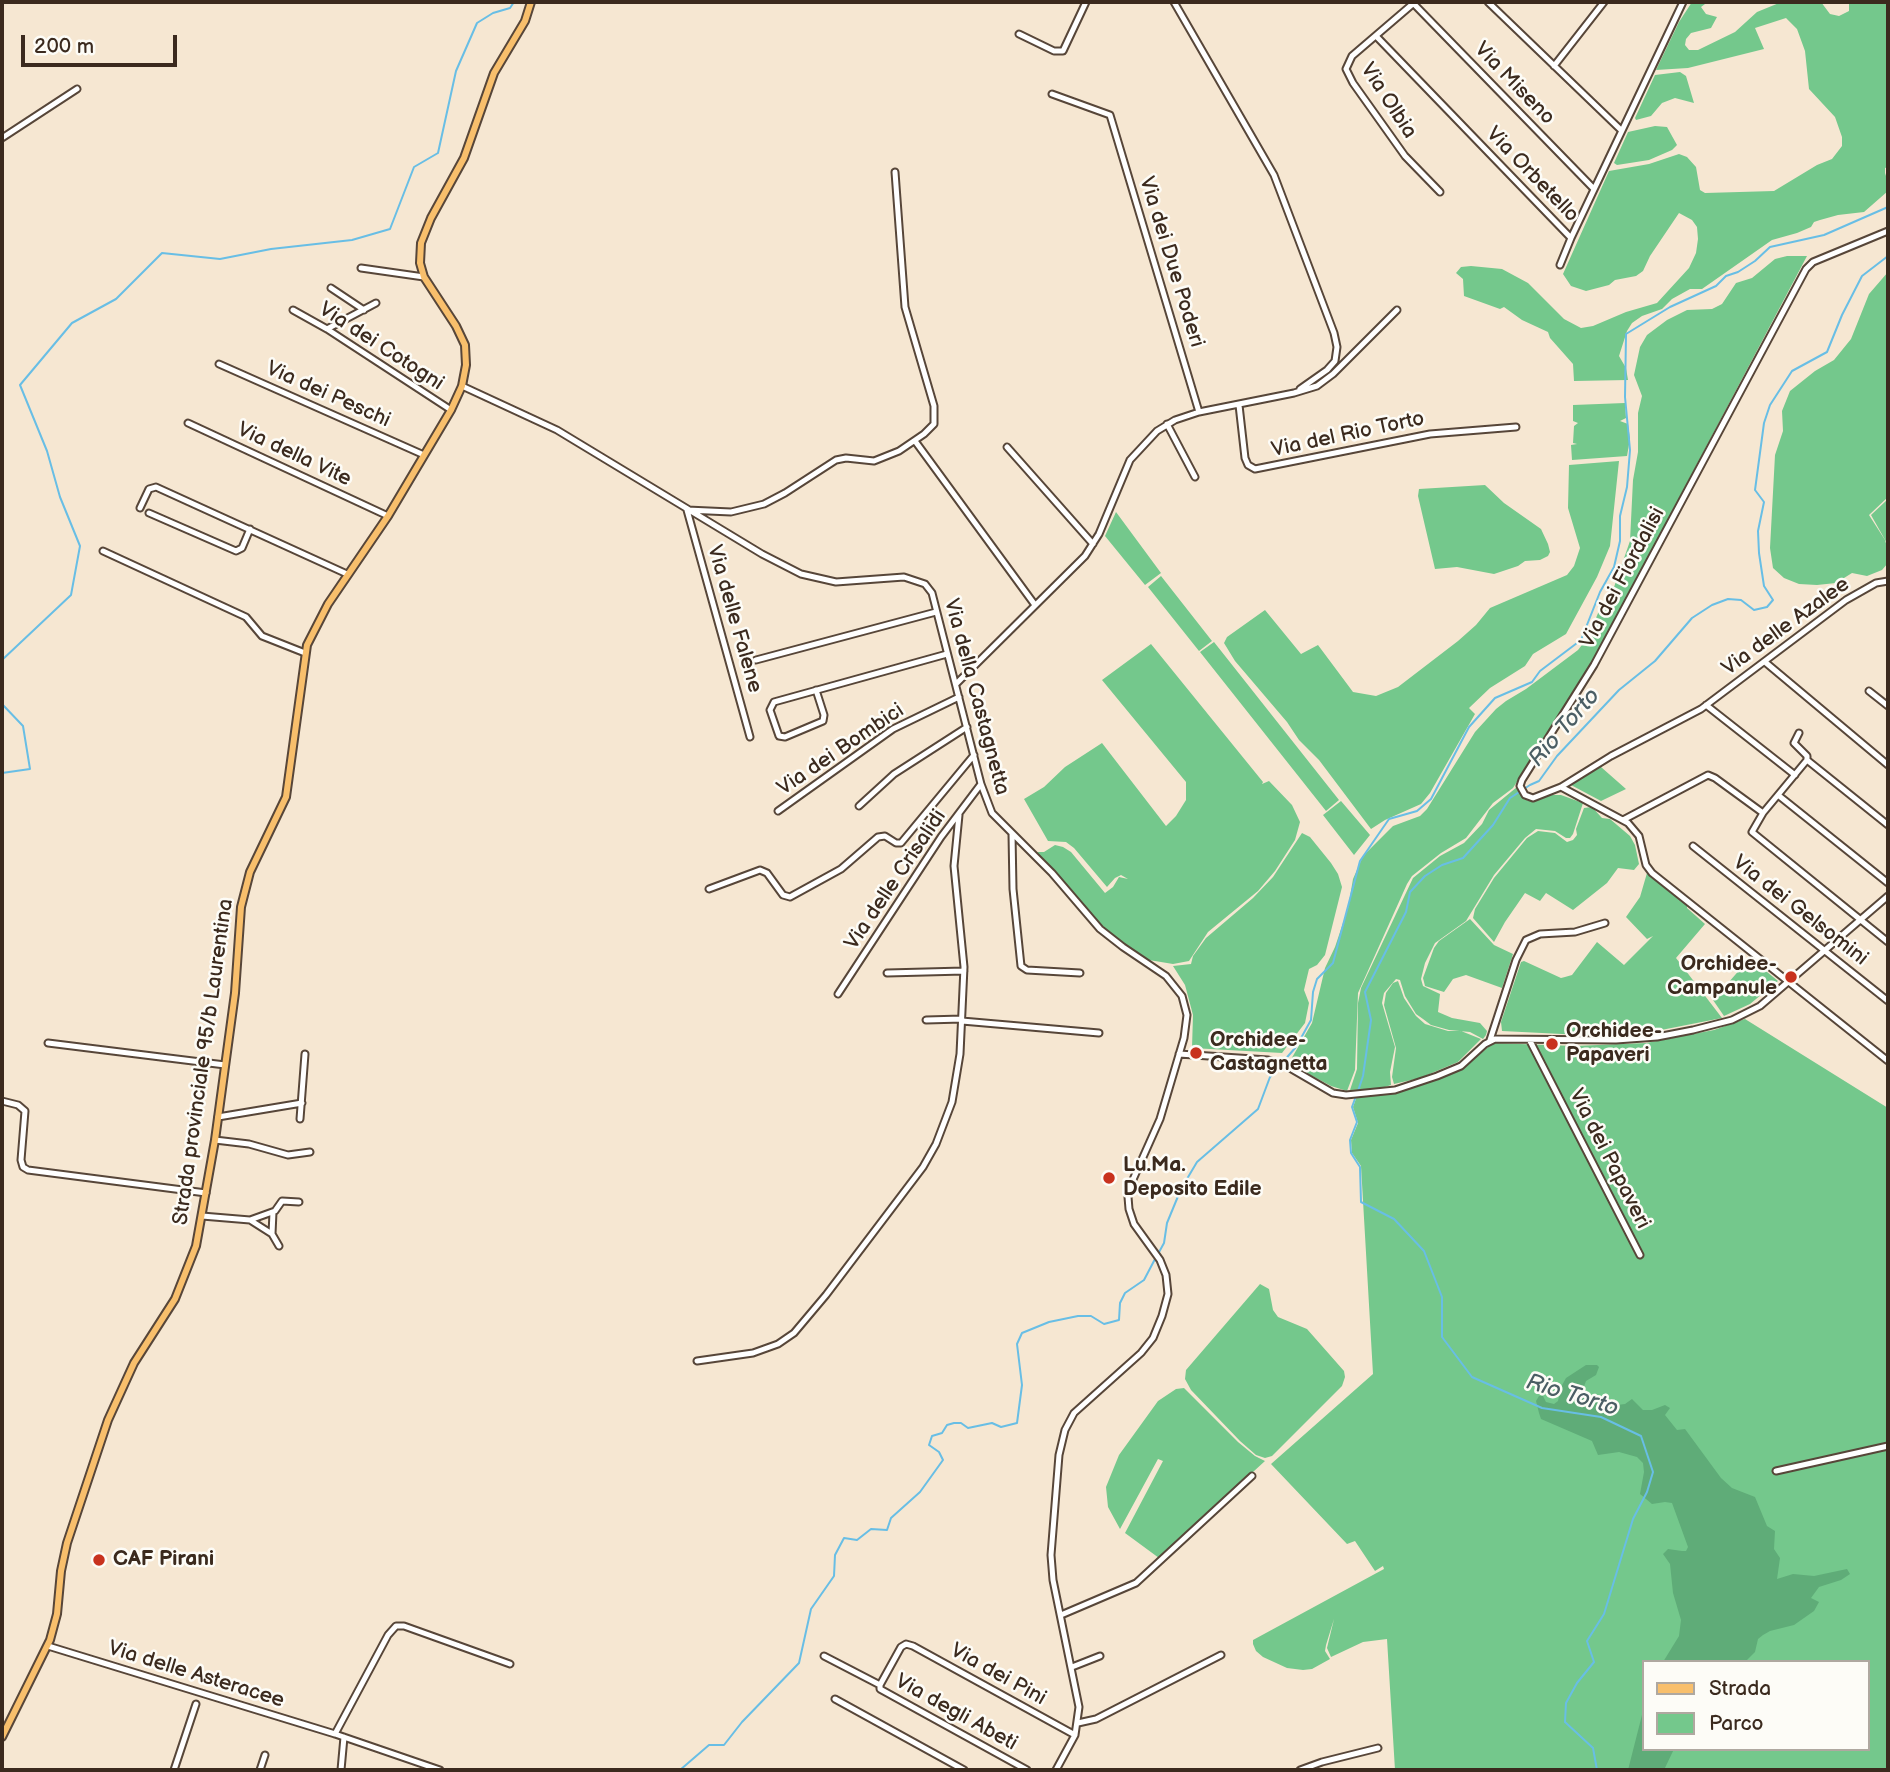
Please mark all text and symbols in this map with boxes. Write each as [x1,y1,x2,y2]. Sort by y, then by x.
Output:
scale bar [24,21,180,65]
text: 200 m [34,34,94,59]
street label: Via Miseno [1468,37,1560,131]
street label: Via Olbia [1354,59,1422,143]
street label: Via Orbetello [1480,122,1584,228]
street label: Via dei Due Poderi [1133,174,1209,350]
street label: Via dei Cotogni [314,297,448,397]
street label: Via dei Peschi [262,356,394,434]
street label: Via del Rio Torto [1269,406,1427,464]
street label: Via della Vite [233,418,355,492]
street label: Via dei Fiordalisi [1575,503,1671,653]
street label: Via delle Falene [701,542,767,696]
street label: Via delle Azalee [1717,572,1855,682]
street label: Via della Castagnetta [938,596,1014,798]
water label: Rio Torto [1524,683,1606,773]
street label: Via dei Bombici [773,698,909,802]
street label: Via delle Crisalidi [840,805,952,955]
street label: Via dei Gelsomini [1727,850,1873,972]
street label: Strada provinciale 95/b Laurentina [169,897,239,1227]
place label: Orchidee- Campanule [1667,952,1777,1002]
marker: Orchidee- Campanule [1783,969,1799,985]
place label: Orchidee- Papaveri [1566,1019,1662,1069]
place label: Orchidee- Castagnetta [1210,1028,1328,1078]
marker: Orchidee- Papaveri [1544,1036,1560,1052]
marker: Orchidee- Castagnetta [1188,1045,1204,1061]
street label: Via dei Papaveri [1563,1085,1655,1233]
place label: Lu.Ma. Deposito Edile [1123,1153,1262,1203]
marker: Lu.Ma. Deposito Edile [1101,1170,1117,1186]
water label: Rio Torto [1523,1369,1621,1423]
place label: CAF Pirani [113,1547,214,1573]
marker: CAF Pirani [91,1552,107,1568]
street label: Via delle Asteracee [105,1636,287,1714]
street label: Via dei Pini [946,1638,1050,1712]
legend [1642,1660,1869,1751]
street label: Via degli Abeti [891,1669,1021,1757]
text: Strada [1709,1676,1771,1701]
text: Parco [1709,1711,1764,1736]

